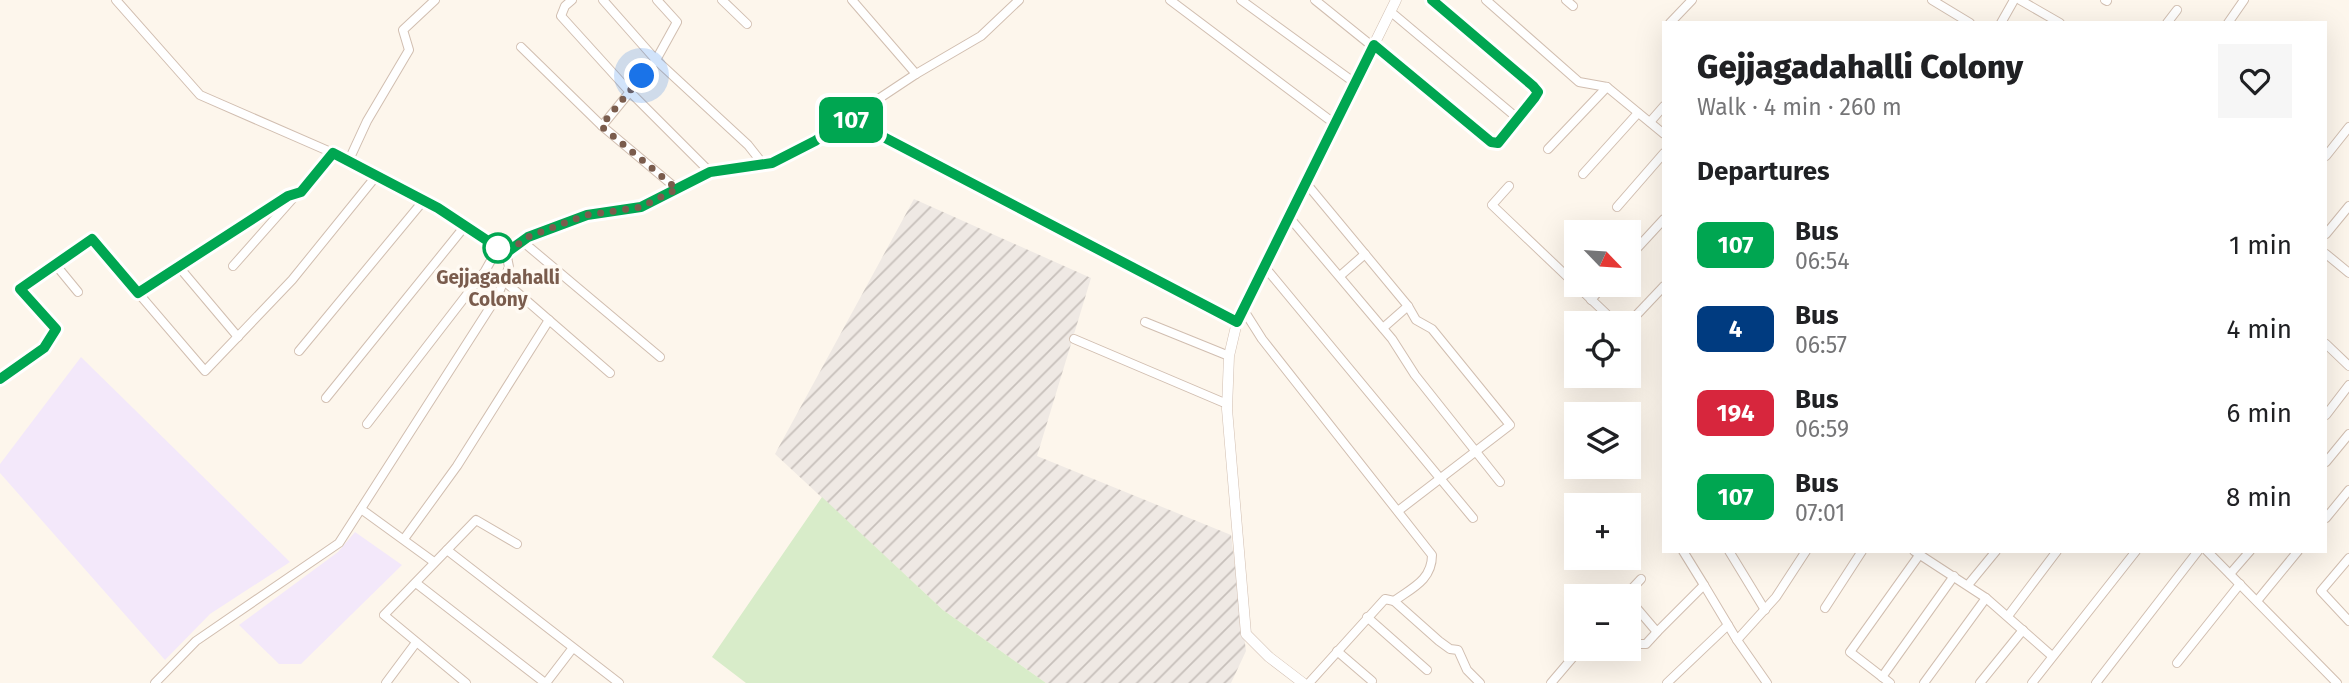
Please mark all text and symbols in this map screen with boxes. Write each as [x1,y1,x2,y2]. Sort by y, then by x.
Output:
button: heart [2218,44,2292,118]
text: Gejjagadahalli Colony [1697,47,2023,87]
your location [624,58,659,93]
text: Walk · 4 min · 260 m [1697,93,1902,121]
line badge: 107 [811,97,891,143]
text: 107 [833,106,869,134]
text: Departures [1697,156,1830,187]
text: Bus [1795,216,1838,247]
north arrow [1564,220,1642,298]
map controls [1564,220,1641,661]
text: 1 min [2229,230,2292,261]
text: 107 [1718,231,1753,259]
marker: Gejjagadahalli Colony [483,233,513,263]
text: 06:54 [1795,247,1849,275]
place label: Gejjagadahalli Colony [436,266,560,311]
text: Bus [1795,300,1838,331]
button: locate [1564,311,1641,388]
text: 4 min [2226,314,2292,345]
text: 4 [1729,315,1742,343]
text: 06:57 [1795,331,1847,359]
text: Bus [1795,384,1838,415]
text: 6 min [2226,398,2292,429]
text: 194 [1717,399,1754,427]
button: layers [1564,402,1641,479]
text: 06:59 [1795,415,1849,443]
text: Bus [1795,468,1838,499]
text: 8 min [2226,482,2292,513]
text: 107 [1718,483,1753,511]
button: + [1564,493,1641,570]
text: 07:01 [1795,499,1845,527]
button: − [1564,584,1641,661]

